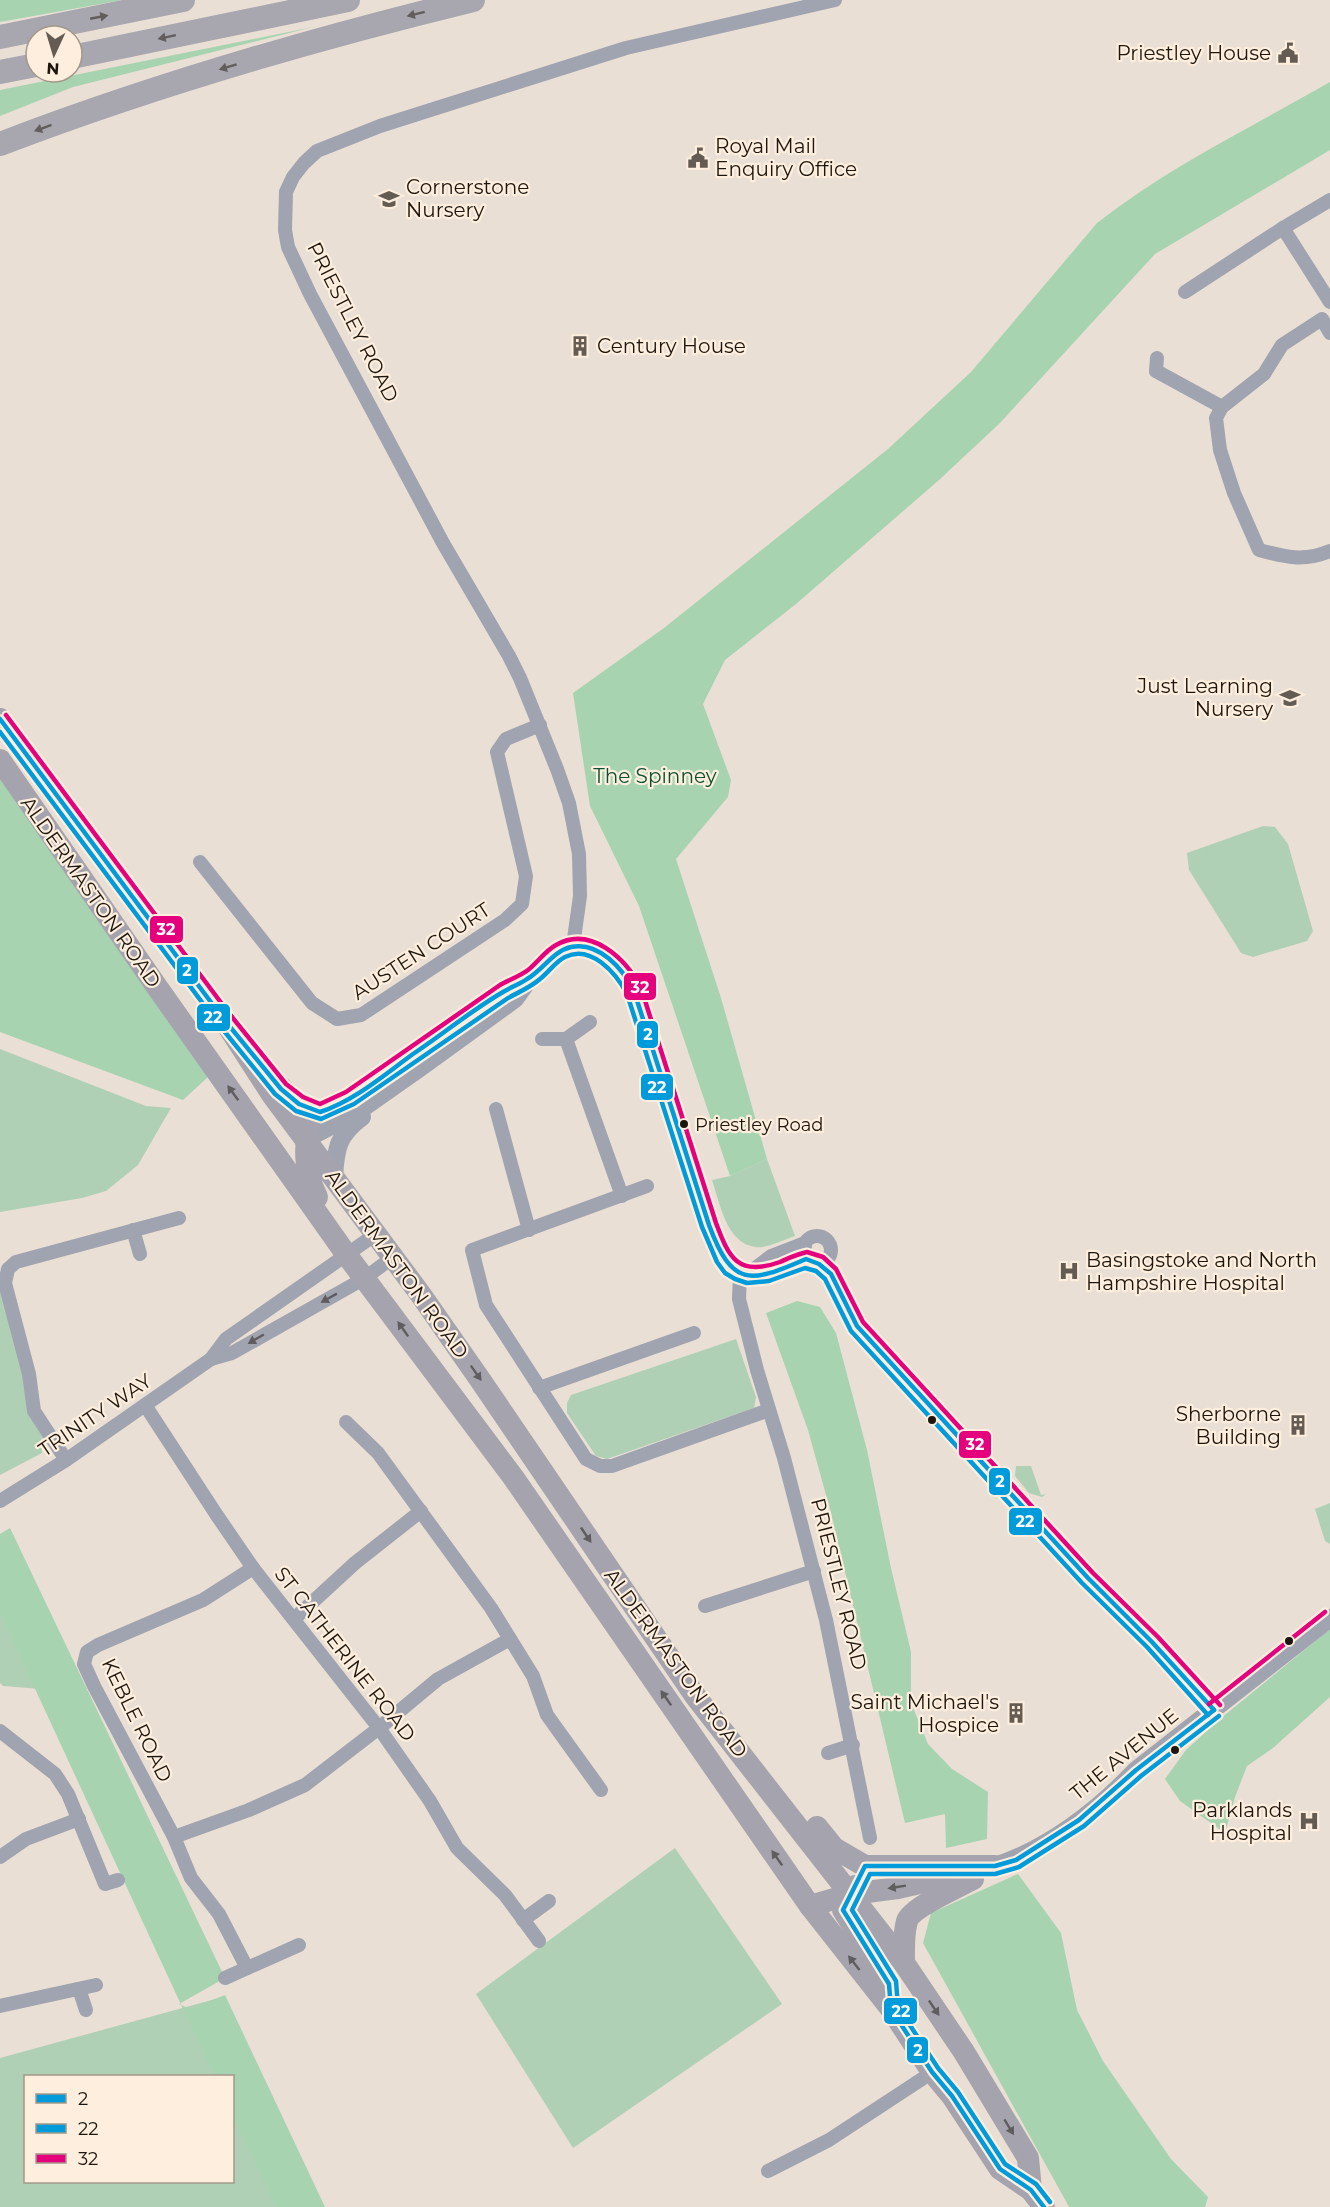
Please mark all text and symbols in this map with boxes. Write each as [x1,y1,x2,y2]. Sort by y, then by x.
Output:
one-way arrow [407,10,425,19]
one-way arrow [89,12,108,21]
north arrow [24,24,84,84]
one-way arrow [157,33,176,42]
place label: Priestley House [1116,41,1271,65]
public building icon: Priestley House [1276,41,1300,65]
text: N [46,59,60,78]
one-way arrow [219,63,237,72]
one-way arrow [34,123,52,133]
place label: Royal Mail Enquiry Office [715,134,857,181]
public building icon: Royal Mail Enquiry Office [686,146,710,170]
place label: Cornerstone Nursery [406,175,529,222]
school or university icon: Cornerstone Nursery [377,187,401,211]
street label: PRIESTLEY ROAD [302,238,404,406]
building icon: Century House [568,334,592,358]
place label: Century House [597,334,746,358]
place label: Just Learning Nursery [1136,674,1273,721]
school or university icon: Just Learning Nursery [1278,686,1302,710]
park label: The Spinney [593,764,717,788]
street label: ALDERMASTON ROAD [16,792,166,992]
street label: AUSTEN COURT [347,897,495,1005]
line badge: 32 [149,915,184,944]
text: 32 [156,920,175,939]
line badge: 2 [176,956,199,985]
text: 2 [182,961,192,980]
line badge: 32 [623,972,657,1001]
text: 32 [630,978,649,997]
line badge: 22 [196,1003,231,1032]
text: 22 [204,1008,222,1027]
line badge: 2 [636,1020,659,1049]
text: 2 [643,1025,653,1044]
line badge: 22 [640,1073,674,1101]
text: 22 [648,1078,666,1097]
one-way arrow [227,1085,239,1101]
place label: Priestley Road [695,1114,824,1136]
marker: Priestley Road [678,1118,690,1130]
street label: ALDERMASTON ROAD [320,1165,474,1363]
place label: Basingstoke and North Hampshire Hospital [1086,1248,1317,1295]
hospital icon: Basingstoke and North Hampshire Hospital [1057,1259,1081,1283]
one-way arrow [320,1293,337,1303]
one-way arrow [397,1321,409,1337]
one-way arrow [247,1334,264,1344]
one-way arrow [470,1365,482,1381]
street label: TRINITY WAY [34,1368,156,1462]
place label: Sherborne Building [1176,1402,1281,1449]
building icon: Sherborne Building [1286,1413,1310,1437]
unlabelled marker [926,1414,938,1426]
line badge: 32 [958,1430,992,1459]
text: 32 [965,1435,984,1454]
line badge: 2 [988,1467,1011,1496]
text: 2 [995,1472,1005,1491]
street label: PRIESTLEY ROAD [806,1495,872,1673]
line badge: 22 [1008,1507,1043,1536]
text: 22 [1016,1512,1034,1531]
one-way arrow [580,1526,591,1543]
street label: ST CATHERINE ROAD [269,1562,421,1746]
street label: ALDERMASTON ROAD [599,1564,753,1762]
unlabelled marker [1283,1635,1295,1647]
street label: KEBLE ROAD [97,1654,177,1786]
one-way arrow [660,1689,671,1706]
place label: Saint Michael's Hospice [850,1690,999,1737]
building icon: Saint Michael's Hospice [1004,1701,1028,1725]
street label: THE AVENUE [1065,1703,1183,1805]
unlabelled marker [1169,1744,1181,1756]
place label: Parklands Hospital [1192,1798,1292,1845]
hospital icon: Parklands Hospital [1297,1809,1321,1833]
one-way arrow [771,1849,782,1866]
one-way arrow [887,1883,906,1892]
one-way arrow [849,1956,861,1971]
line badge: 22 [883,1997,918,2025]
one-way arrow [928,2000,939,2016]
text: 22 [892,2002,910,2021]
line badge: 2 [906,2036,929,2064]
text: 2 [913,2041,923,2060]
legend [24,2075,234,2183]
text: 2 [78,2088,88,2110]
text: 22 [78,2118,98,2140]
one-way arrow [1003,2119,1014,2135]
text: 32 [78,2148,98,2170]

